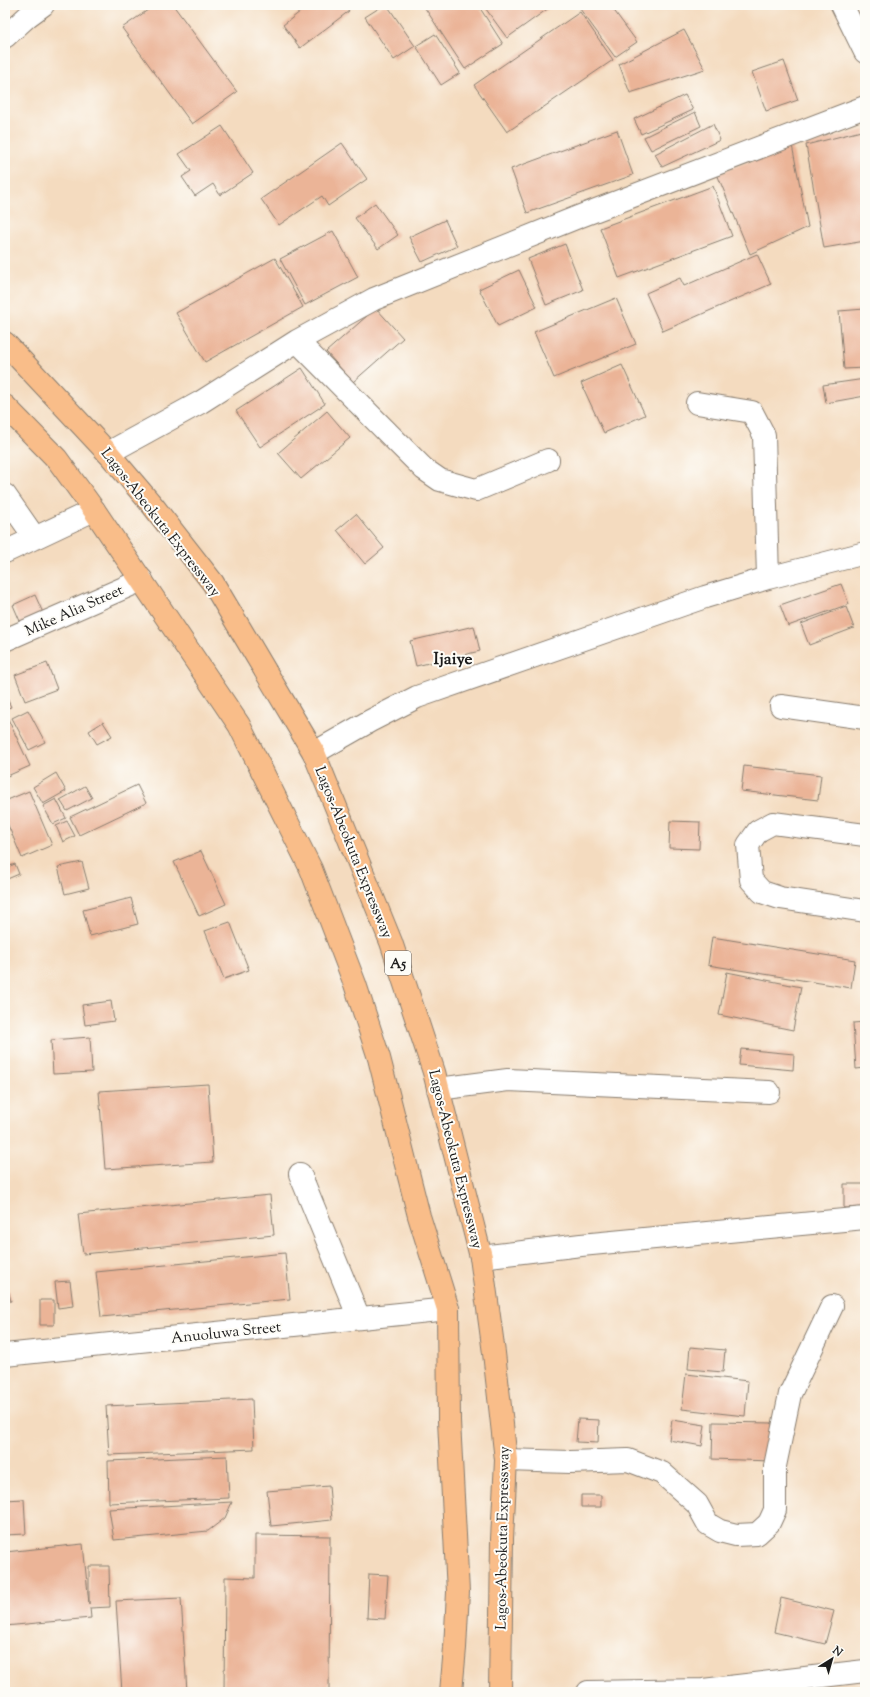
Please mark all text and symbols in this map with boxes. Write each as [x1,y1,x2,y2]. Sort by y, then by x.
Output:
street label: Lagos-Abeokuta Expressway [95,444,225,602]
street label: Mike Alia Street [22,580,127,642]
district label: Ijaiye [434,648,473,672]
street label: Lagos-Abeokuta Expressway [308,763,397,942]
road number: A5 [385,951,411,975]
street label: Lagos-Abeokuta Expressway [422,1068,487,1252]
street label: Anuoluwa Street [170,1317,282,1350]
street label: Lagos-Abeokuta Expressway [491,1445,516,1630]
north arrow [812,1639,852,1679]
text: N [828,1642,846,1661]

